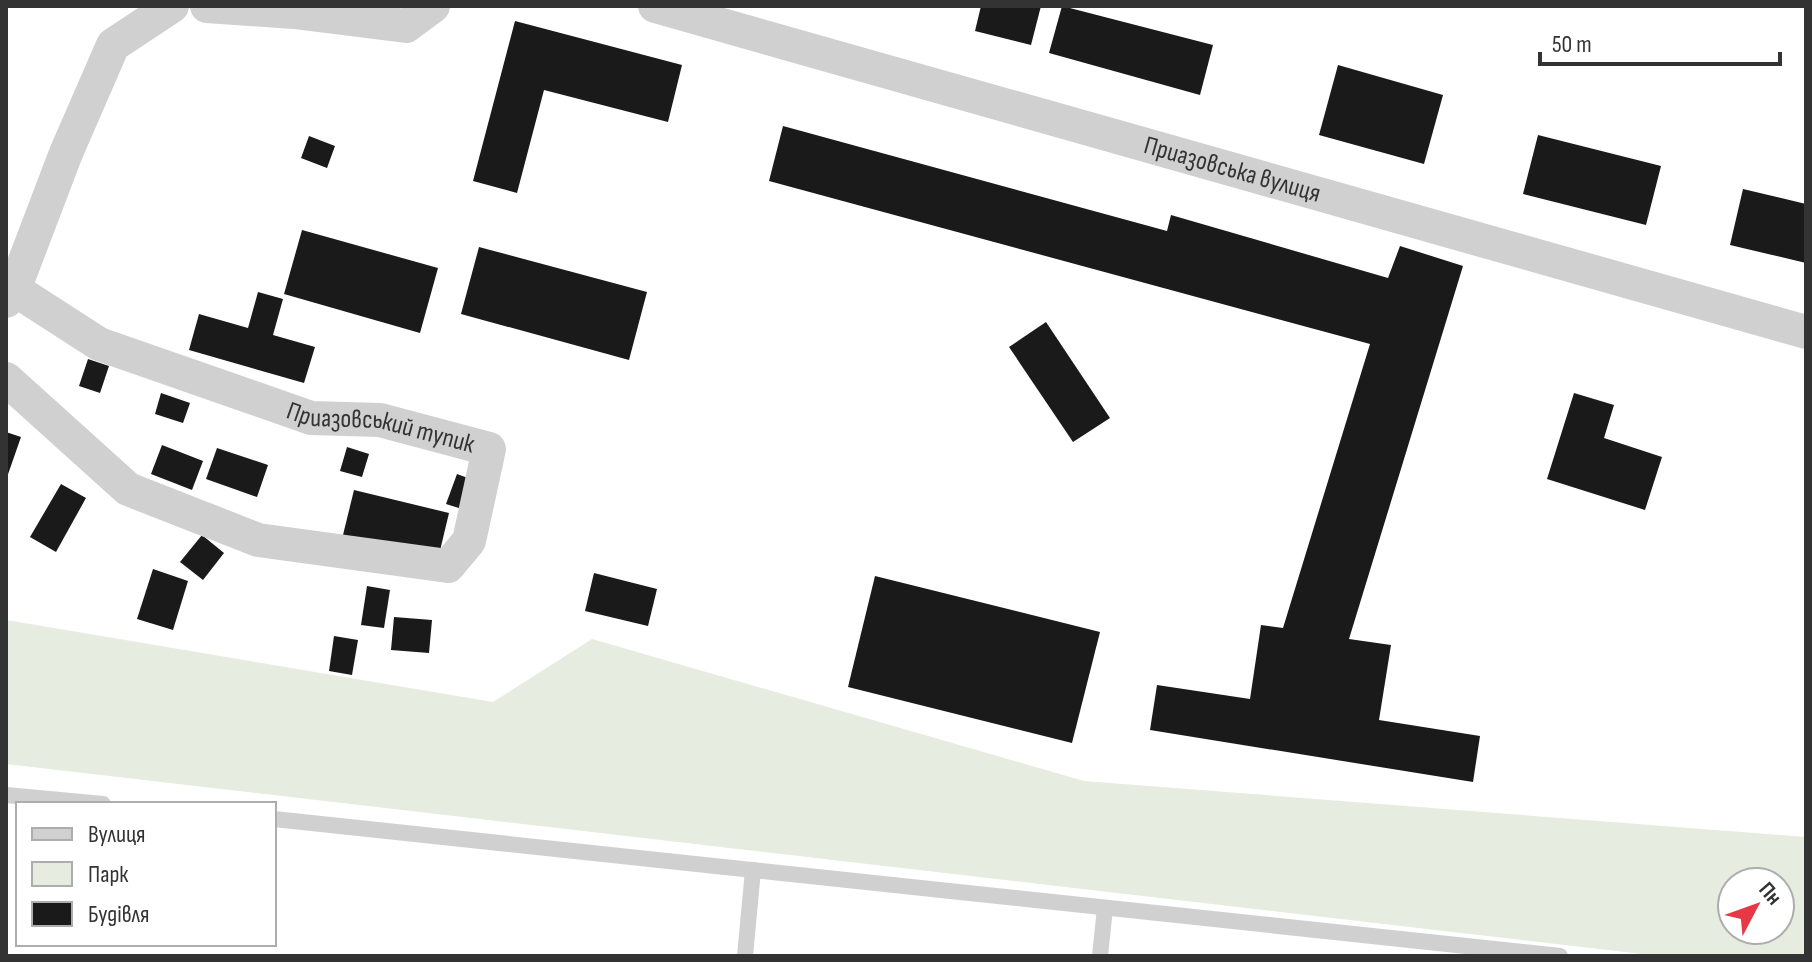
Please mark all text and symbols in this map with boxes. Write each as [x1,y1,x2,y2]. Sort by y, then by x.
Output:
scale bar [1540,16,1780,66]
text: 50 m [1552,30,1592,59]
street label: Приазовська вулиця [1140,130,1324,209]
street label: Приазовський тупик [283,395,478,460]
legend [16,802,276,946]
text: Вулиця [88,820,146,849]
text: Парк [88,860,129,889]
north arrow [1716,866,1796,946]
text: Пн [1753,877,1787,911]
text: Будівля [88,900,149,929]

